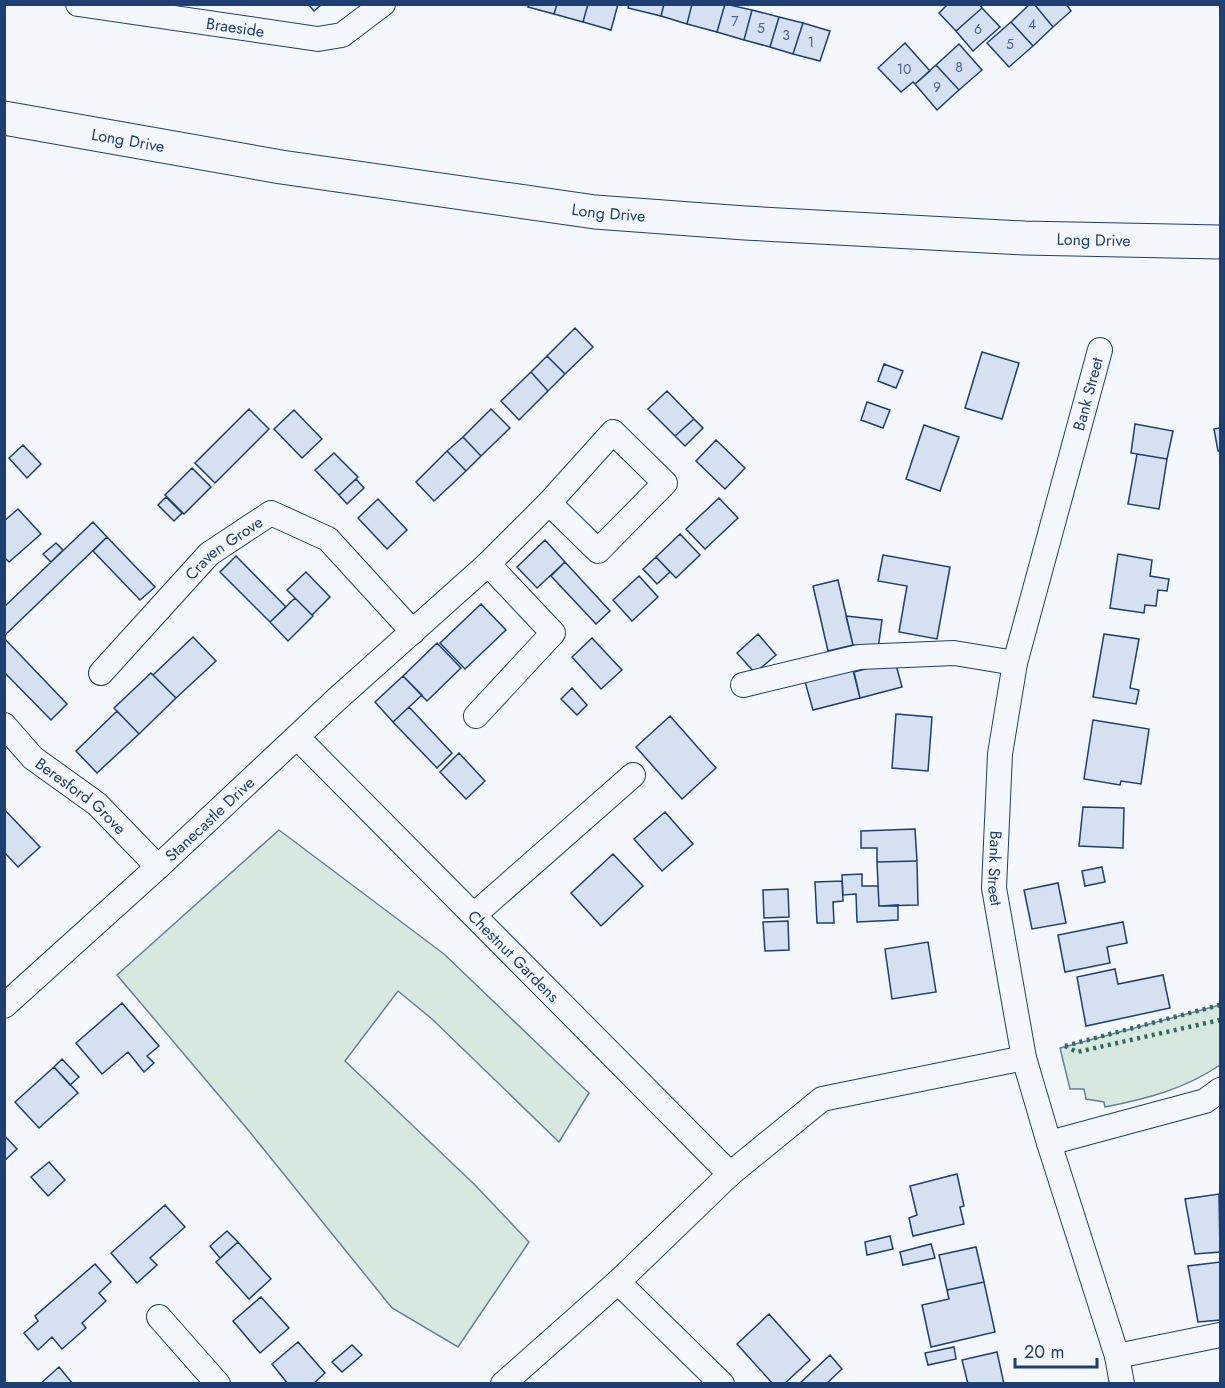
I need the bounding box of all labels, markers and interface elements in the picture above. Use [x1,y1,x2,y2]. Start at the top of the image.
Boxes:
street label: Braeside [205,11,266,43]
house number: 7 [731,11,739,31]
house number: 4 [1028,14,1036,34]
house number: 5 [757,18,765,38]
house number: 6 [974,19,982,39]
house number: 3 [782,25,790,45]
house number: 1 [808,32,814,52]
house number: 5 [1006,34,1014,54]
house number: 8 [955,57,963,77]
house number: 10 [897,59,911,79]
house number: 9 [933,77,941,97]
street label: Long Drive [90,122,166,158]
street label: Long Drive [570,197,646,227]
street label: Long Drive [1056,227,1131,252]
street label: Bank Street [1067,355,1109,433]
street label: Craven Grove [179,510,267,585]
street label: Beresford Grove [31,752,132,839]
street label: Stanecastle Drive [160,771,259,866]
street label: Bank Street [982,830,1008,908]
street label: Chestnut Gardens [463,905,565,1007]
scale bar [1015,1331,1098,1369]
text: 20 m [1024,1339,1064,1365]

